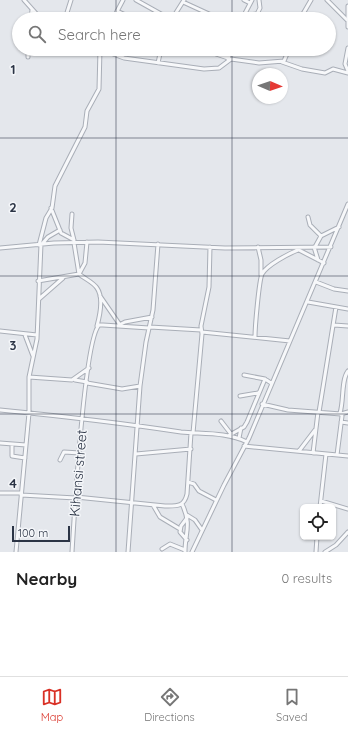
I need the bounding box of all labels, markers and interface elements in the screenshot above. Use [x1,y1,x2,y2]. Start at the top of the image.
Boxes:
search box [12,12,336,56]
icon: search [26,23,48,45]
text: Search here [58,25,141,44]
text: 1 [10,61,16,77]
north arrow [252,68,288,104]
text: 2 [9,199,17,215]
text: 3 [10,337,17,353]
street label: Kihansi street [65,428,91,517]
text: 4 [9,475,17,491]
map controls [300,504,336,540]
button: locate [300,504,336,540]
scale bar [12,524,70,543]
text: 100 m [18,526,48,540]
text: Nearby [16,568,77,589]
text: 0 results [281,570,332,586]
tab: Map [41,686,63,724]
tab: Directions [144,686,195,724]
tab: Saved [276,686,307,724]

